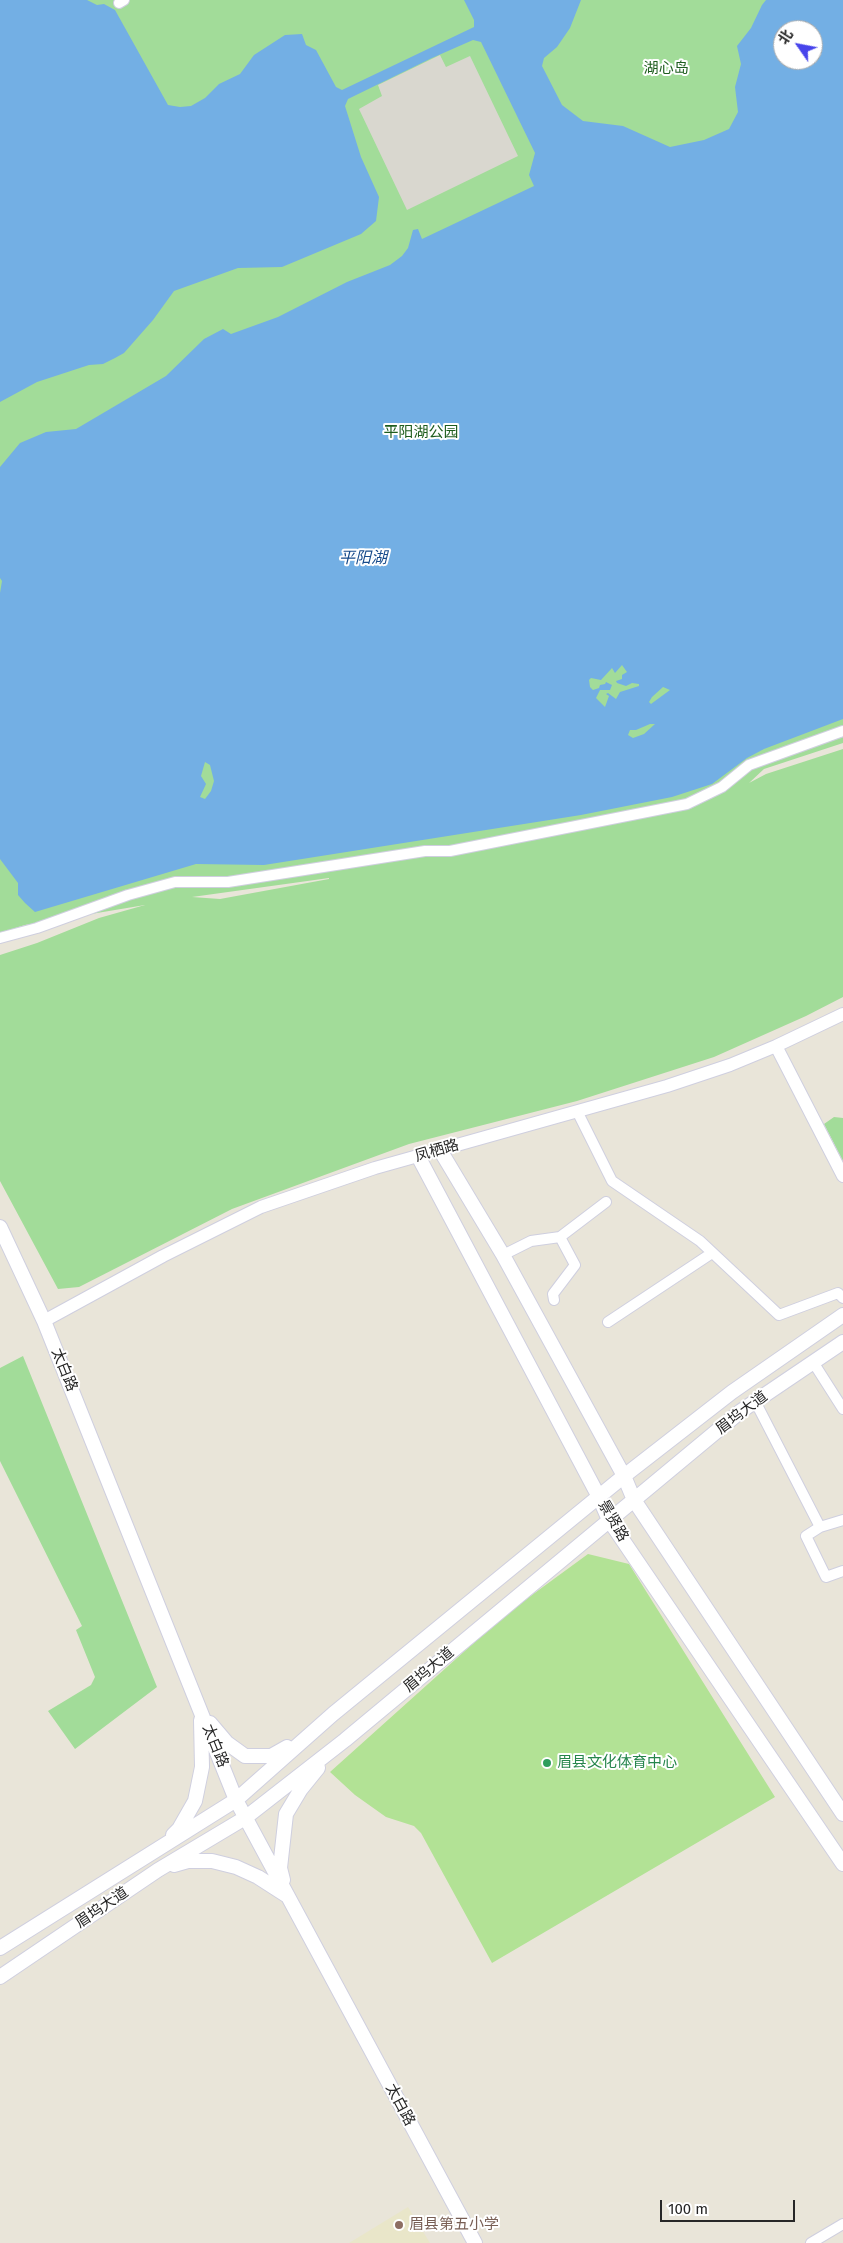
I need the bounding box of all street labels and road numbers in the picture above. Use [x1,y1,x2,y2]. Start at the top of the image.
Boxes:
street label: 凤栖路 [413,1136,461,1166]
street label: 太白路 [47,1346,81,1394]
street label: 眉坞大道 [713,1388,771,1438]
street label: 景贤路 [594,1497,632,1545]
street label: 眉坞大道 [400,1644,458,1696]
street label: 太白路 [198,1722,232,1770]
street label: 眉坞大道 [72,1884,132,1932]
street label: 太白路 [381,2081,419,2129]

